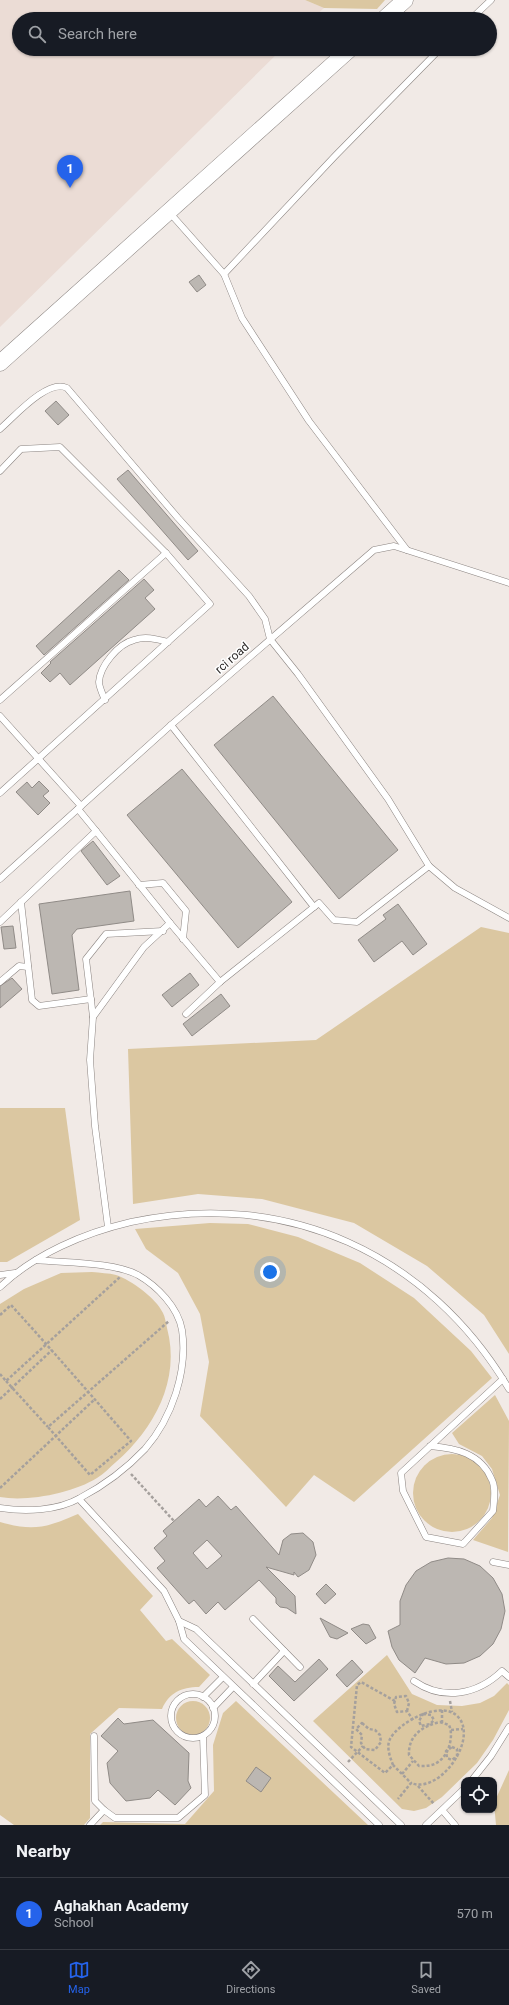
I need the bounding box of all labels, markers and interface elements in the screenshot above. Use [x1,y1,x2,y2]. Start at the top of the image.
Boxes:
search box [12,12,497,56]
icon: search [26,23,48,45]
text: Search here [58,25,137,43]
pin: 1 [57,155,83,188]
street label: rci road [212,640,252,676]
your location [260,1262,280,1282]
map controls [461,1777,497,1813]
button: locate [461,1777,497,1813]
text: Nearby [16,1841,71,1861]
text: Aghakhan Academy [54,1897,189,1915]
text: 1 [25,1906,33,1921]
text: 570 m [456,1906,493,1921]
text: School [54,1915,94,1930]
tab: Map [68,1959,90,1996]
tab: Directions [226,1959,275,1996]
tab: Saved [411,1959,441,1996]

